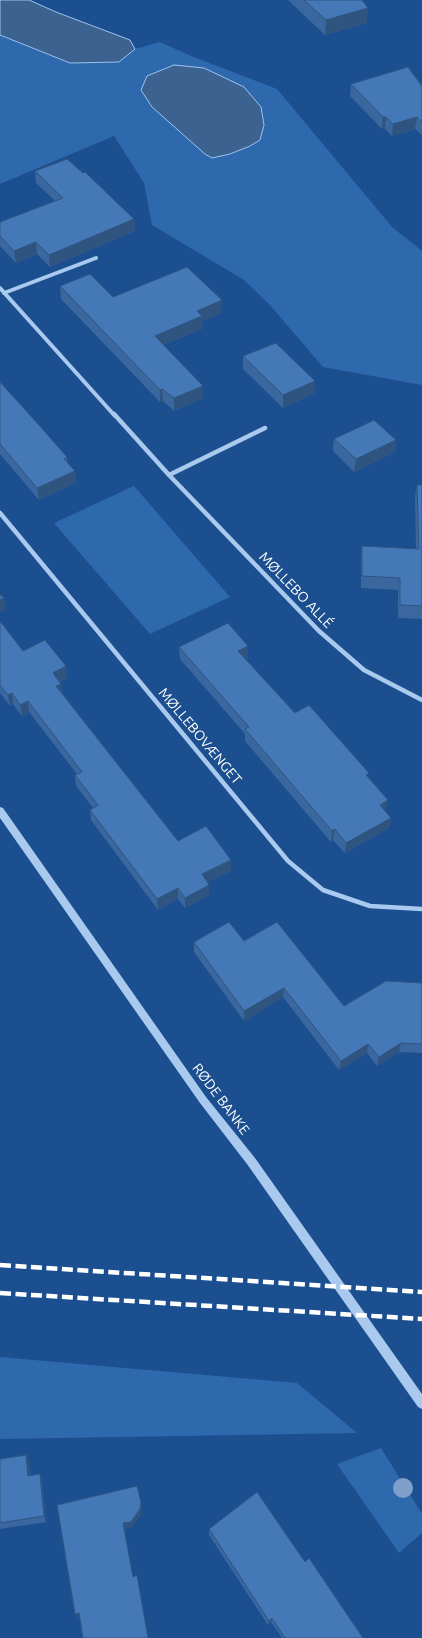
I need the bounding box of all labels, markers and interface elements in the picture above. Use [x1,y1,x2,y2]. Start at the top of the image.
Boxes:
street label: MØLLEBO ALLÉ [255,548,337,632]
street label: MØLLEBOVÆNGET [155,684,245,788]
street label: RØDE BANKE [189,1060,253,1138]

